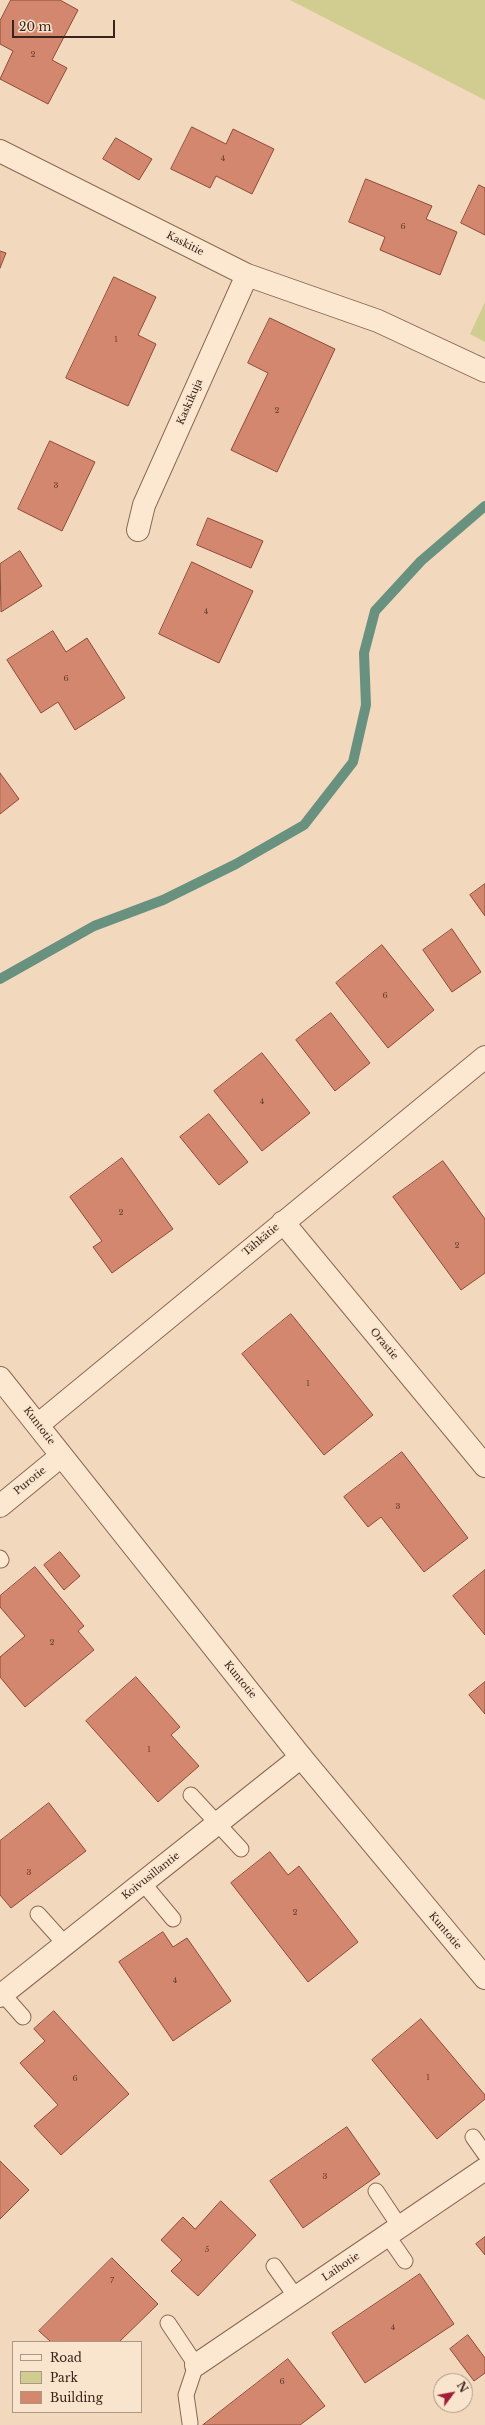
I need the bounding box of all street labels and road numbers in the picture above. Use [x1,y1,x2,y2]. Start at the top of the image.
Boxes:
street label: Kaskitie [164,229,206,259]
street label: Kaskikuja [175,377,205,427]
street label: Tähkätie [240,1221,282,1259]
street label: Orastie [367,1326,401,1362]
street label: Kuntotie [21,1405,57,1447]
street label: Purotie [12,1464,48,1498]
street label: Kuntotie [221,1659,259,1701]
street label: Koivusillantie [120,1850,182,1902]
street label: Kuntotie [426,1910,464,1952]
street label: Laihotie [320,2250,362,2284]

